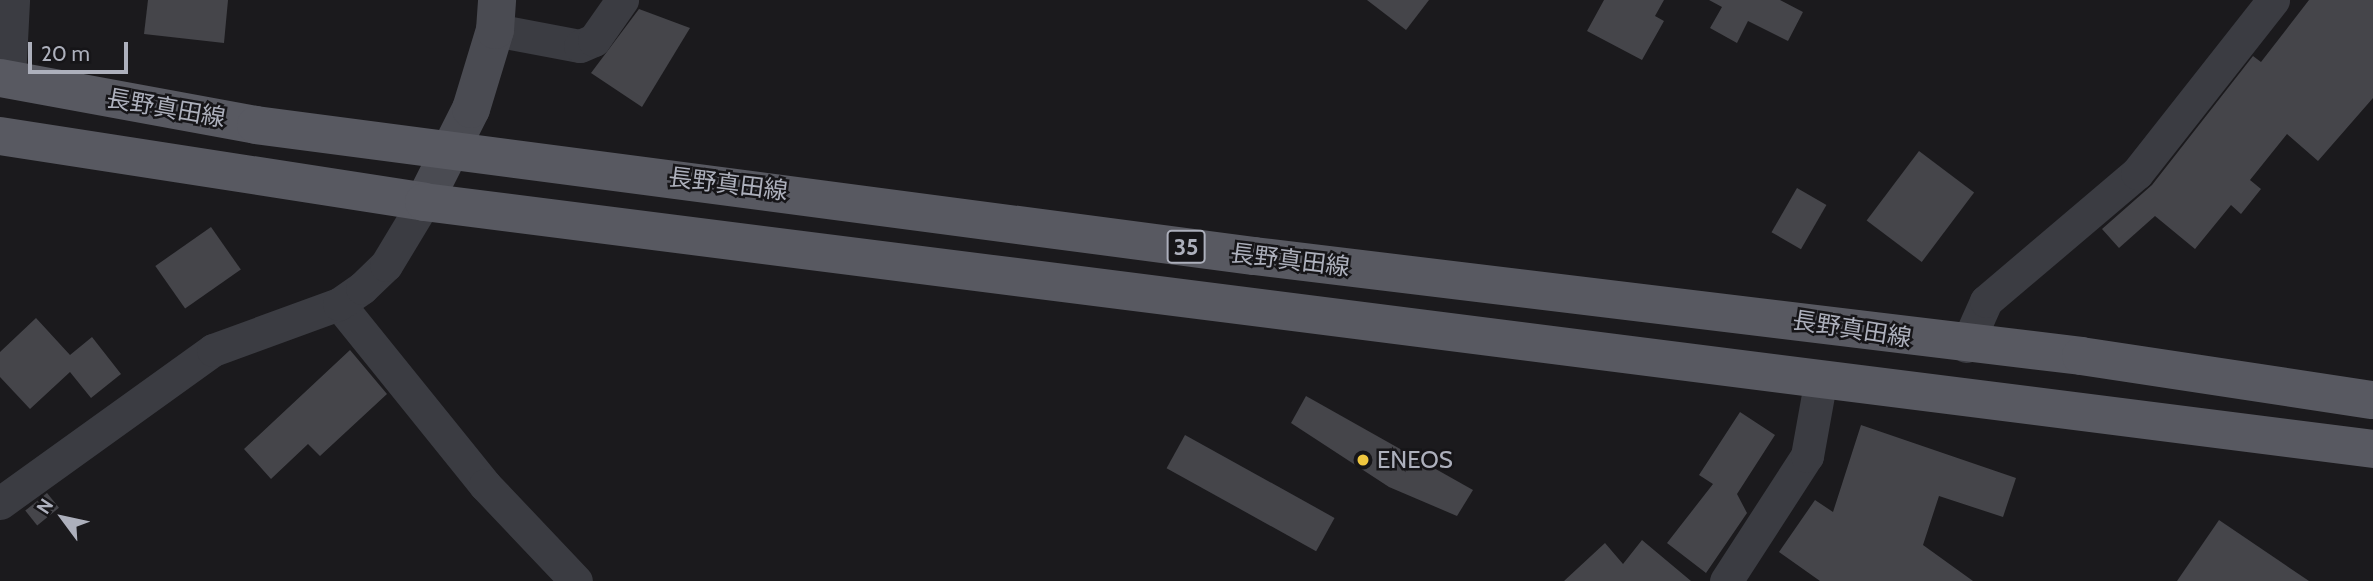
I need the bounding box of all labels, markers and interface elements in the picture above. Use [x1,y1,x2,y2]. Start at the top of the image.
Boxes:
scale bar [32,28,131,72]
text: 20 m [41,41,90,66]
street label: 長野真田線 [104,83,228,133]
street label: 長野真田線 [667,162,789,206]
road number: 35 [1165,228,1207,266]
street label: 長野真田線 [1229,238,1351,282]
street label: 長野真田線 [1790,305,1914,353]
place label: ENEOS [1377,446,1453,474]
marker: ENEOS [1355,452,1371,468]
north arrow [28,483,98,553]
text: N [32,494,58,518]

